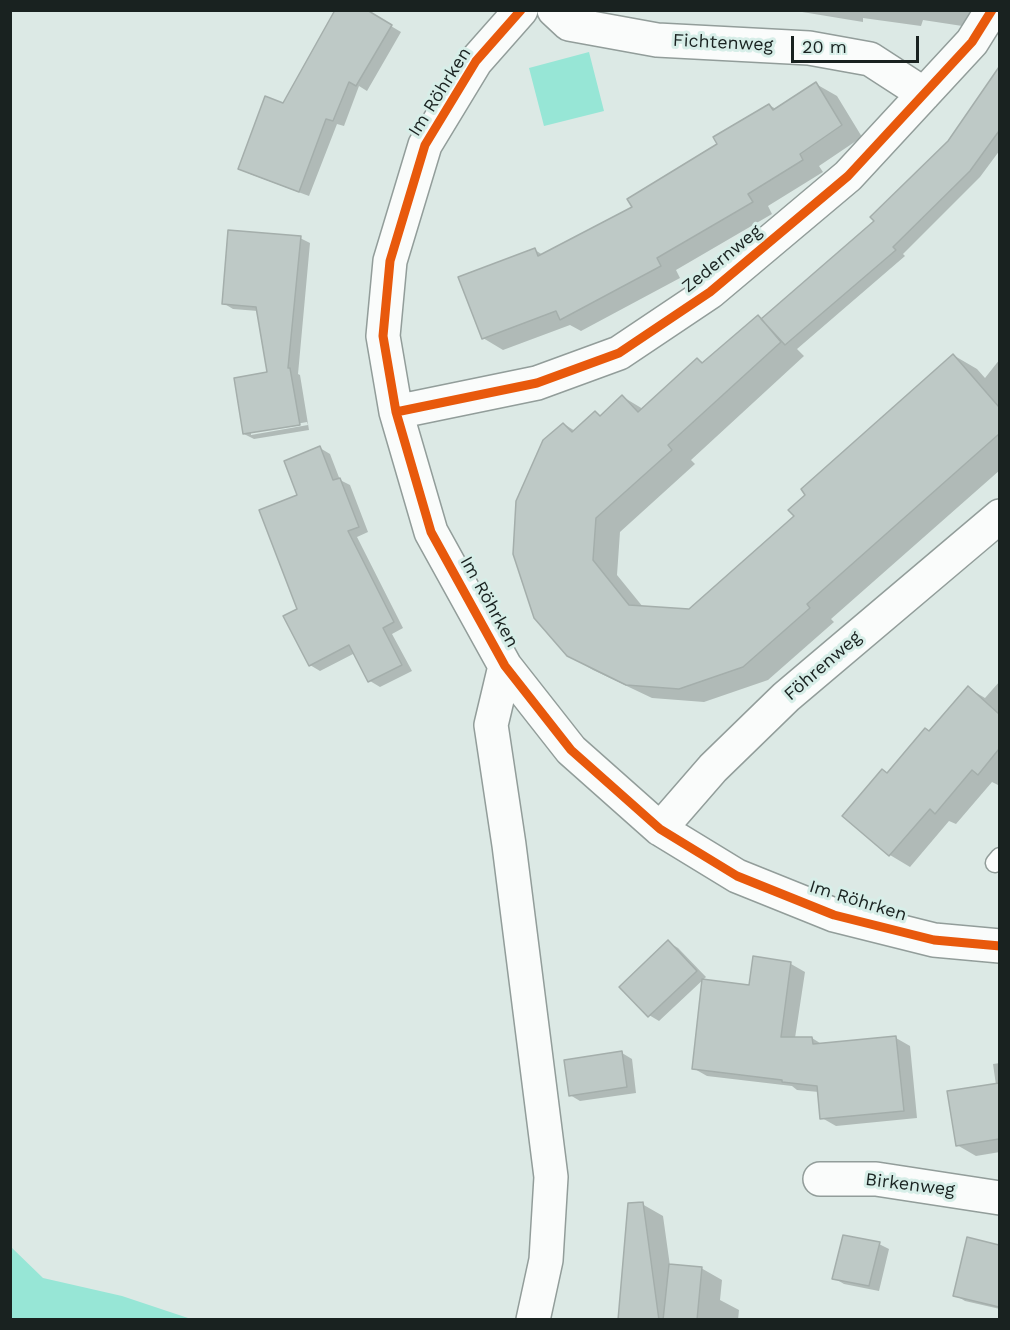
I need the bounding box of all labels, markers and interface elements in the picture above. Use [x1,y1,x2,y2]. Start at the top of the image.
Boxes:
scale bar [794,24,922,62]
street label: Fichtenweg [672,30,774,56]
text: 20 m [802,36,847,57]
street label: Im Röhrken [404,43,476,141]
street label: Zedernweg [678,220,766,298]
street label: Im Röhrken [455,553,523,651]
street label: Föhrenweg [780,627,866,705]
street label: Im Röhrken [807,876,909,926]
street label: Birkenweg [864,1169,956,1201]

